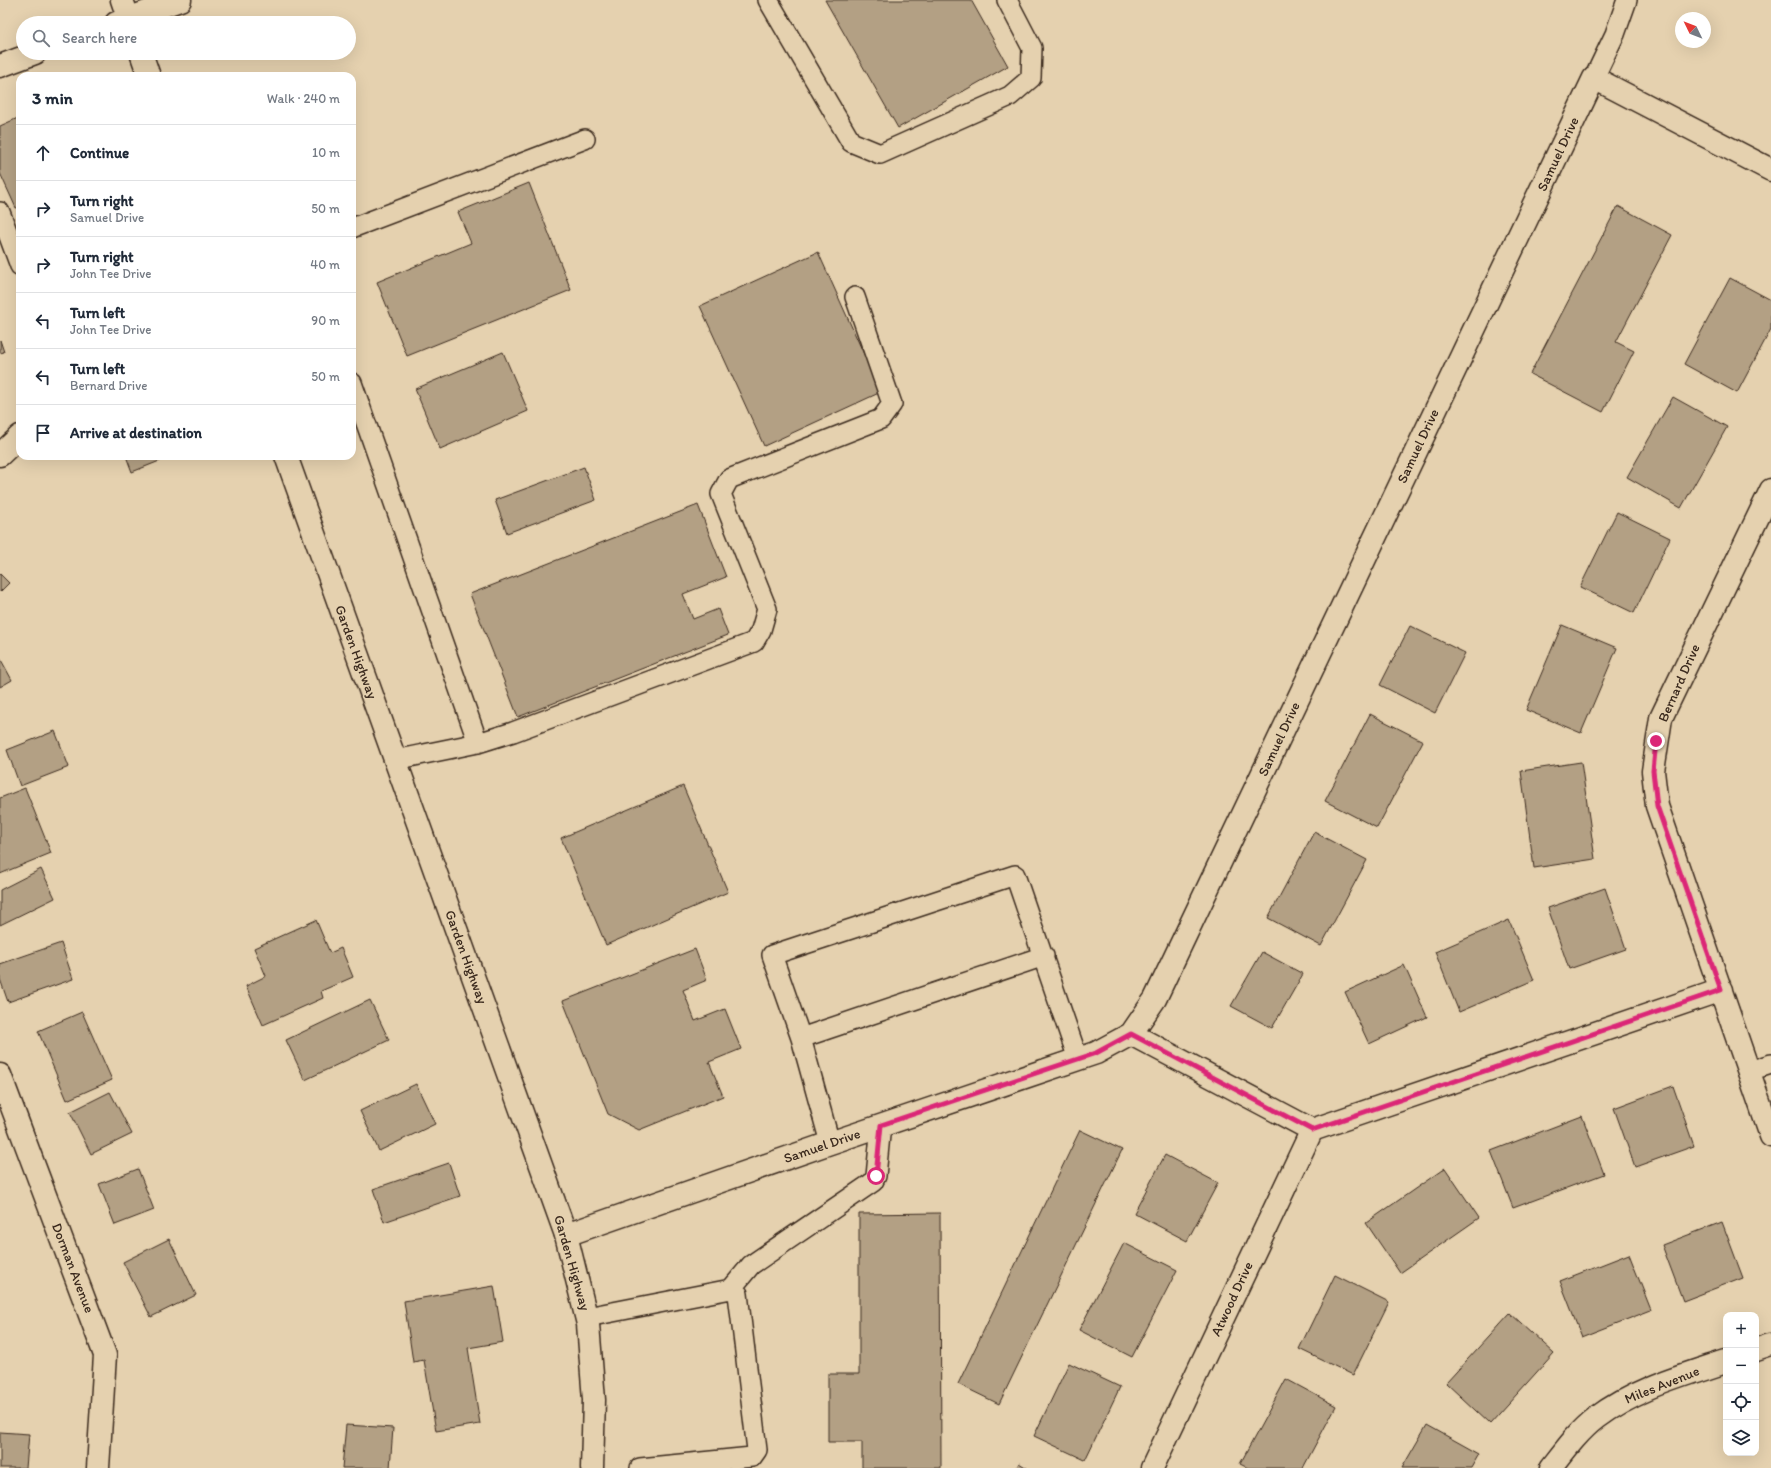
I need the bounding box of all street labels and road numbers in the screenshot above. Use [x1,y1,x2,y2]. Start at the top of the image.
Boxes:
street label: Samuel Drive [1533,114,1583,194]
street label: Samuel Drive [1393,406,1443,486]
street label: Garden Highway [331,603,381,702]
street label: Bernard Drive [1654,641,1704,725]
street label: Samuel Drive [1254,699,1304,779]
street label: Garden Highway [441,908,491,1007]
street label: Samuel Drive [781,1125,863,1167]
street label: Garden Highway [550,1213,594,1313]
street label: Dorman Avenue [48,1221,98,1316]
street label: Atwood Drive [1207,1259,1257,1339]
street label: Miles Avenue [1622,1362,1702,1408]

